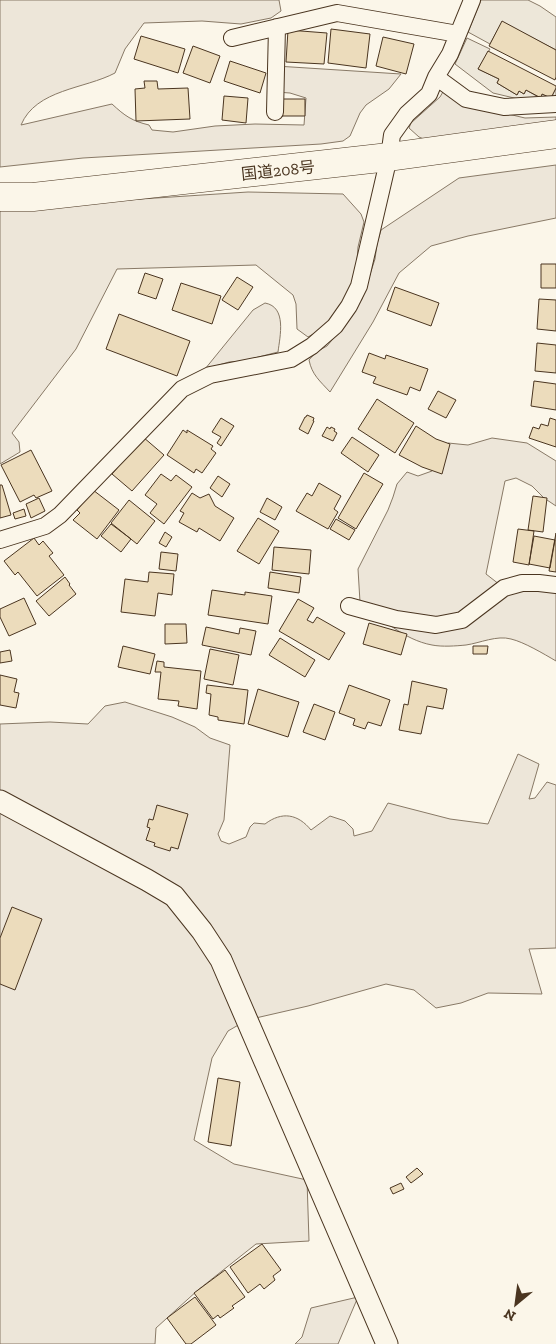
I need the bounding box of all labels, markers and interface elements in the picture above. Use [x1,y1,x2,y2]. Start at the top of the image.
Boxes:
street label: 国道208号 [240,157,316,184]
north arrow [491,1279,541,1329]
text: N [501,1305,519,1325]

